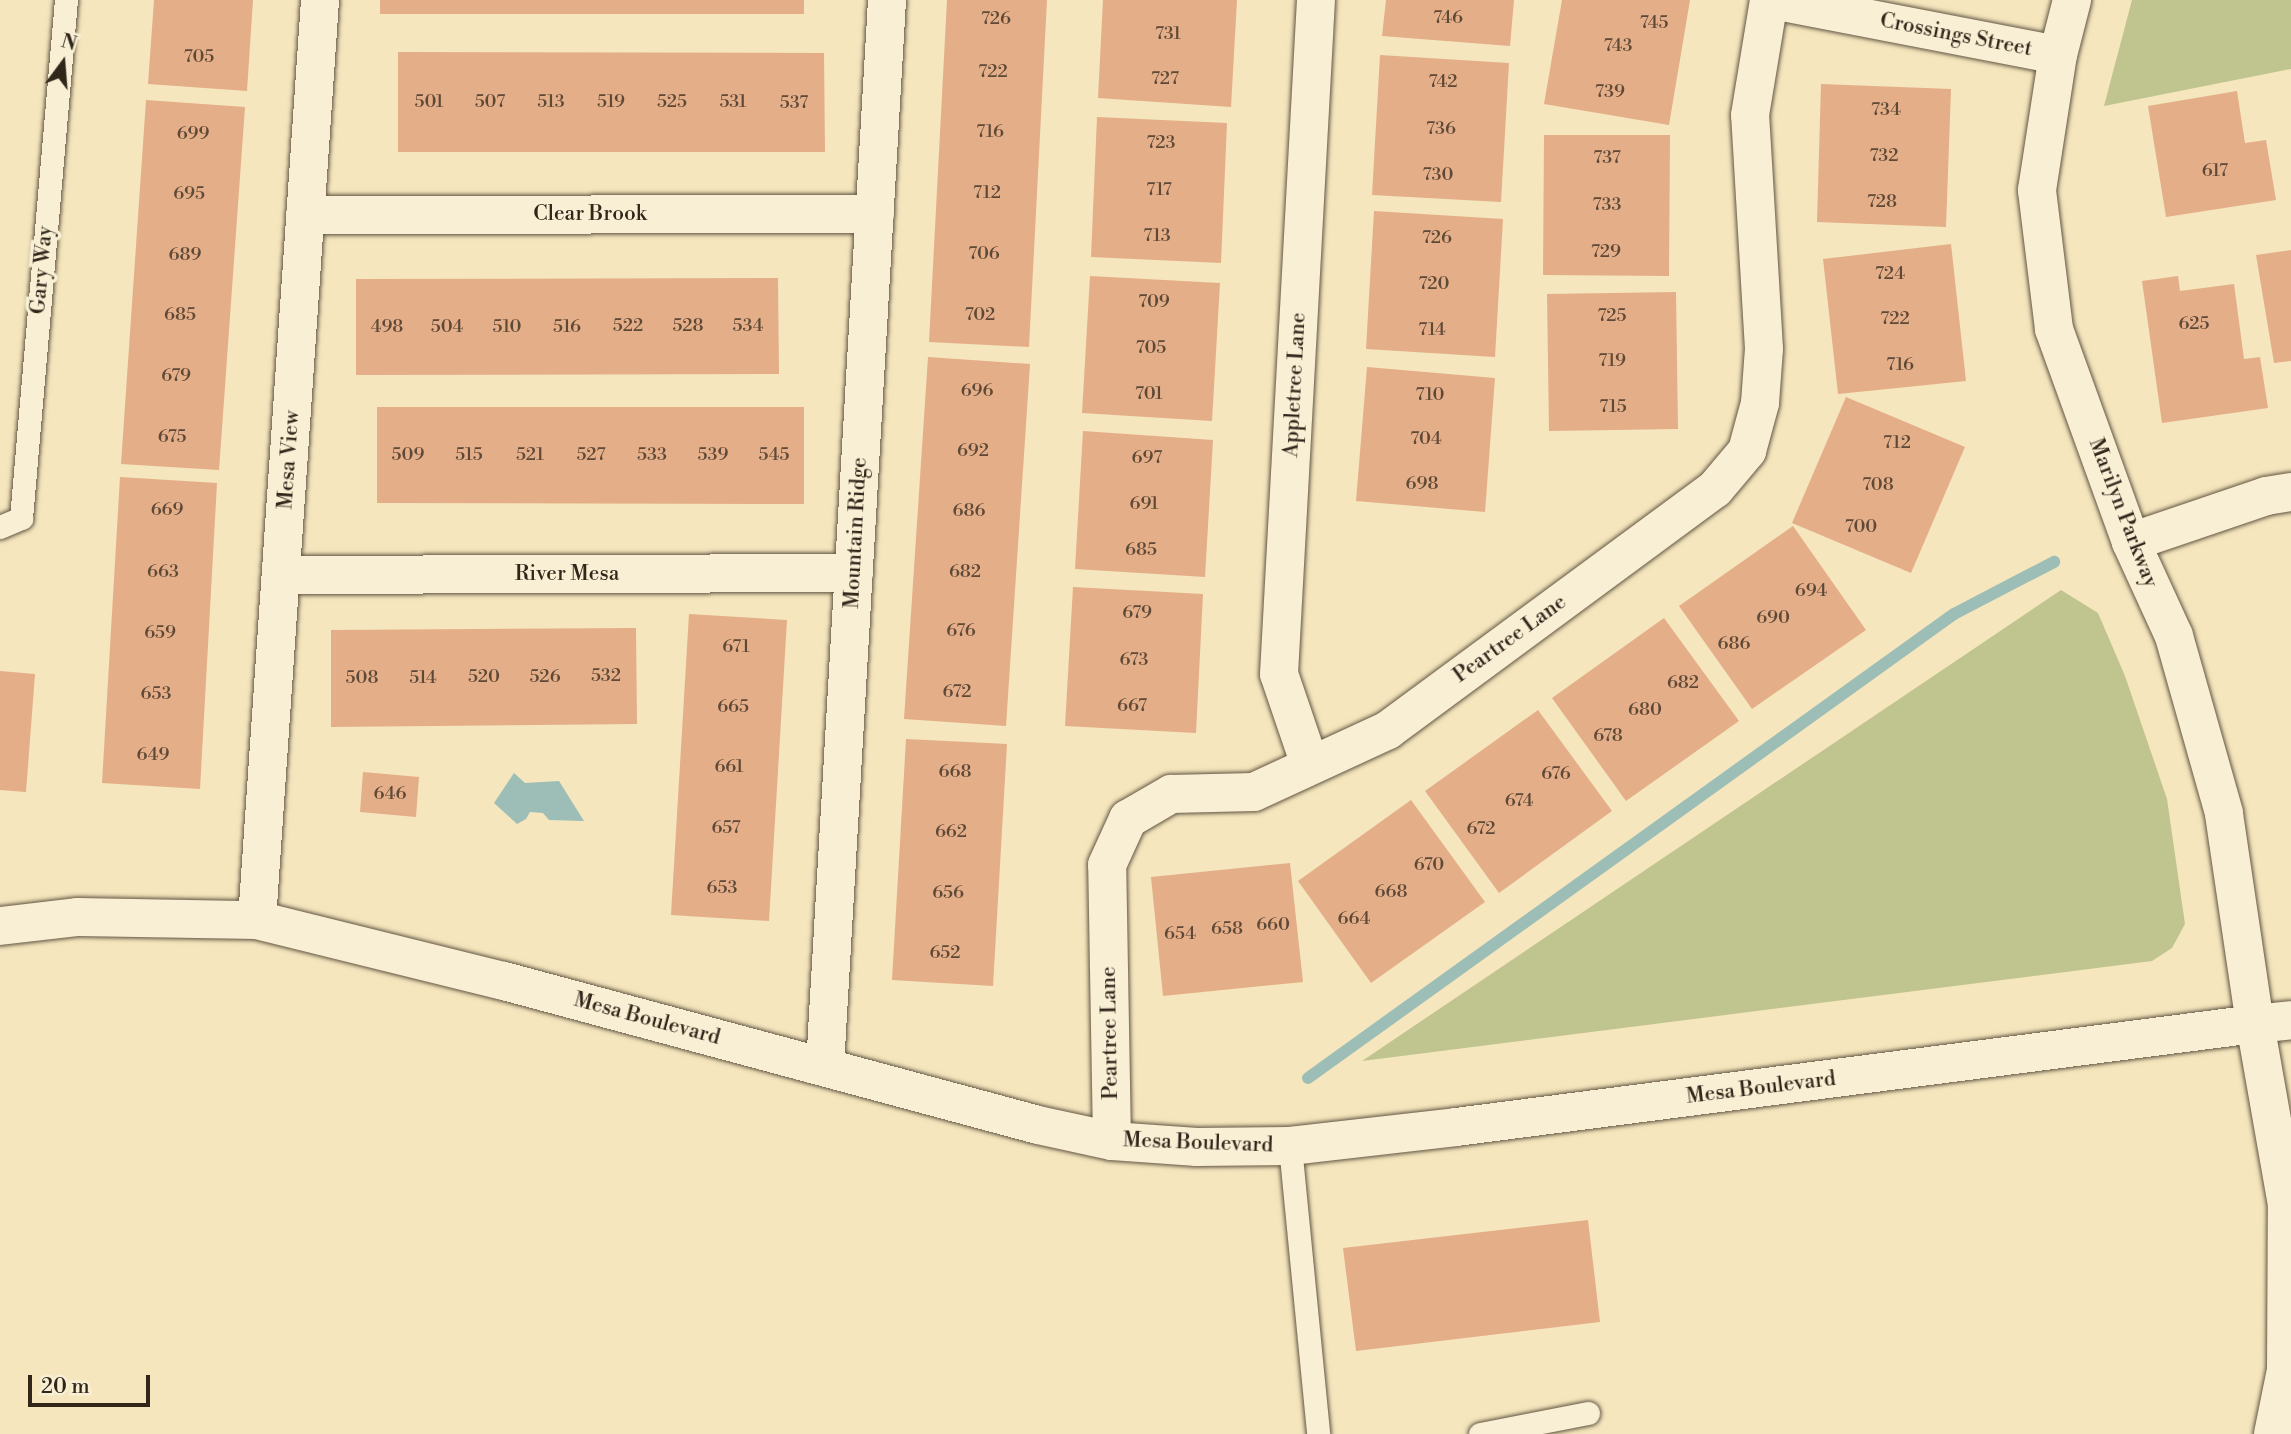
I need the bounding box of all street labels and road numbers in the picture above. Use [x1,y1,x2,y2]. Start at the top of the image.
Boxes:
street label: Crossings Street [1878,8,2034,62]
street label: Clear Brook [533,201,647,227]
street label: Gary Way [26,225,58,315]
street label: Appletree Lane [1279,312,1311,458]
street label: Mesa View [273,410,305,510]
street label: Marilyn Parkway [2083,435,2163,591]
street label: Mountain Ridge [839,457,873,609]
street label: River Mesa [515,561,619,587]
street label: Peartree Lane [1449,590,1571,688]
street label: Peartree Lane [1096,966,1124,1100]
street label: Mesa Boulevard [571,987,723,1051]
street label: Mesa Boulevard [1685,1066,1837,1110]
street label: Mesa Boulevard [1122,1128,1274,1158]

